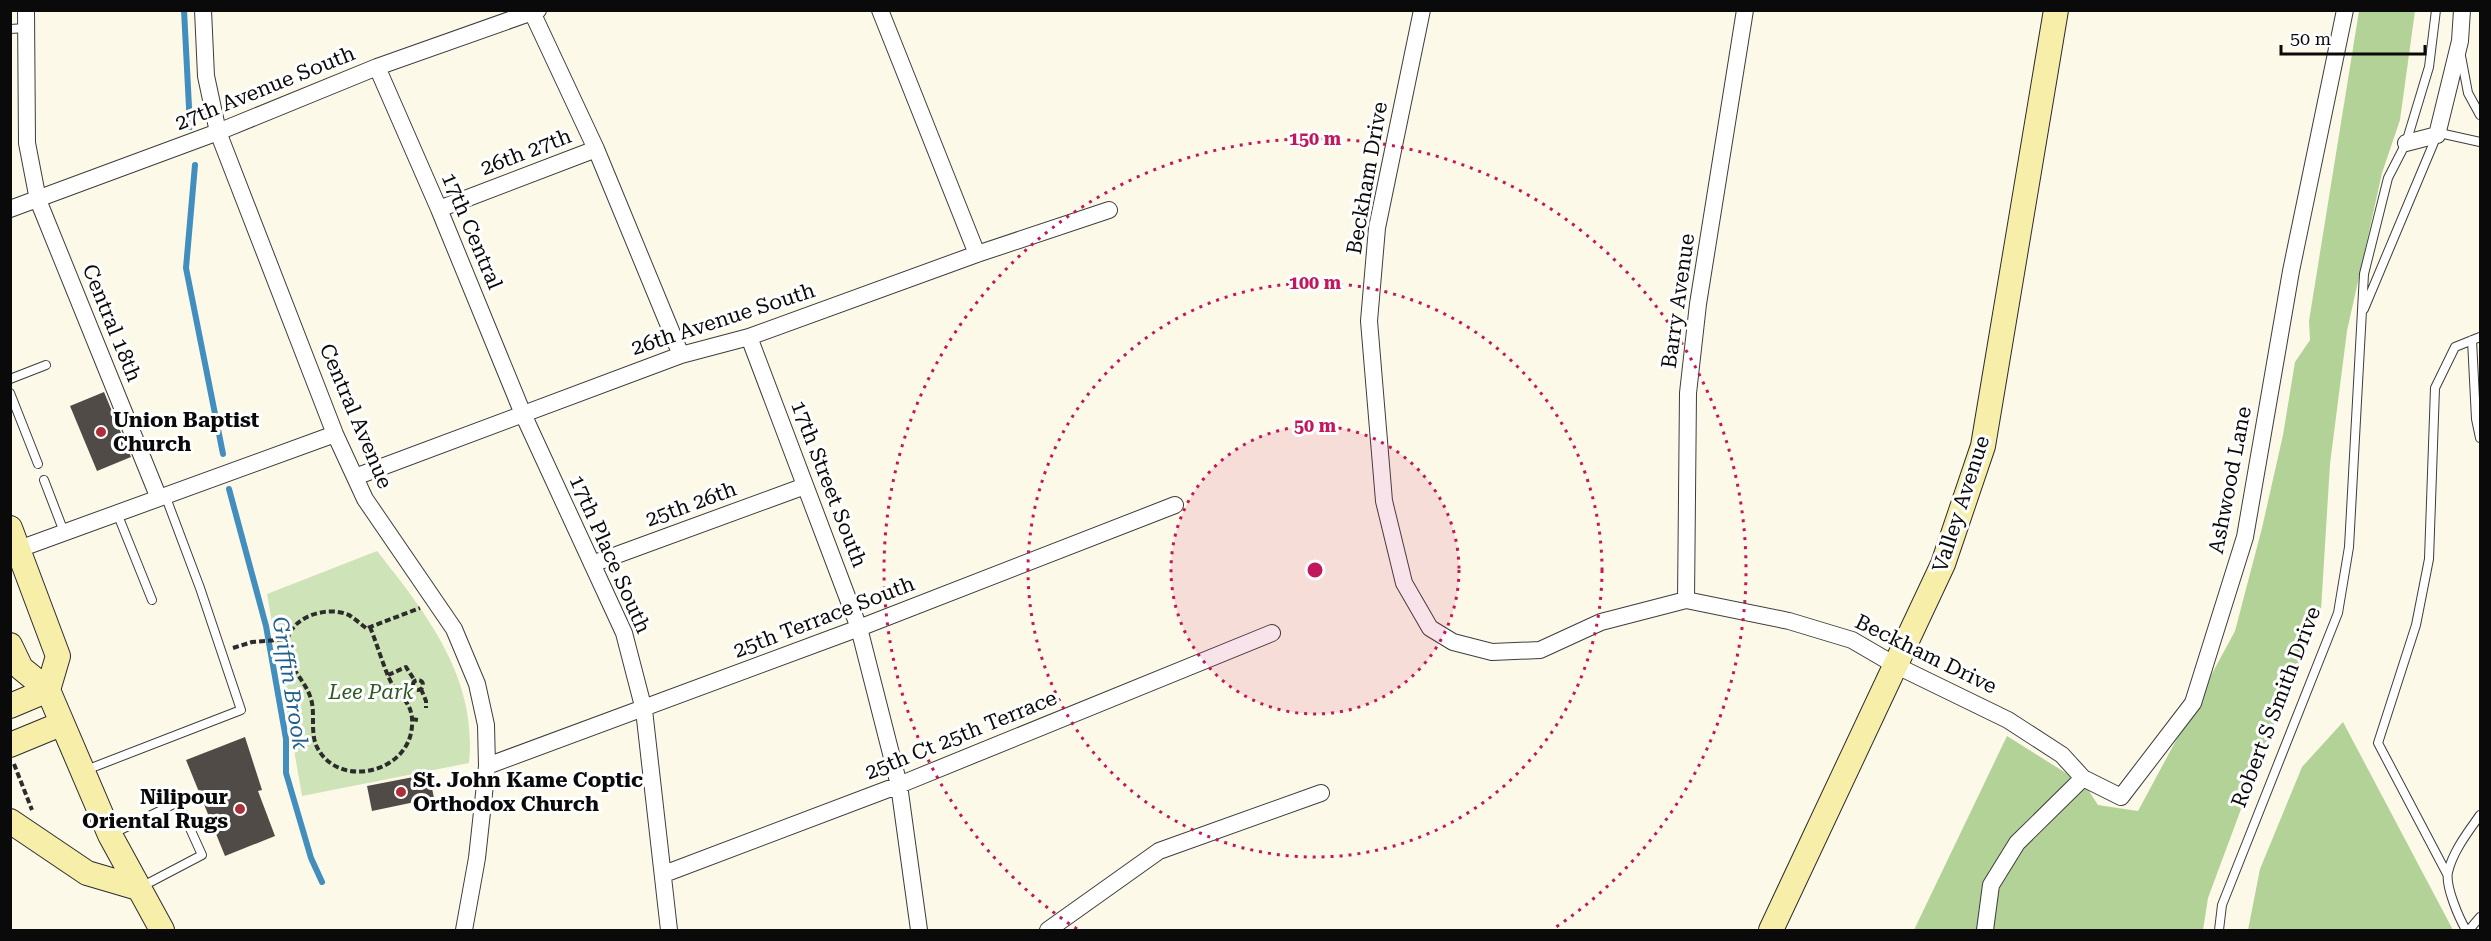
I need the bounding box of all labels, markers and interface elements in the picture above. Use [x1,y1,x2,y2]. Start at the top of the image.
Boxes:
scale bar [2281,18,2425,56]
text: 50 m [2290,28,2331,49]
street label: 27th Avenue South [172,41,359,135]
street label: Beckham Drive [1342,100,1392,256]
street label: 26th 27th [477,124,575,180]
text: 150 m [1289,128,1342,149]
street label: 17th Central [437,169,508,294]
street label: Barry Avenue [1657,232,1699,370]
street label: Central 18th [78,261,147,386]
text: 100 m [1289,272,1342,293]
street label: 26th Avenue South [628,278,818,360]
street label: Central Avenue [315,340,397,492]
street label: 17th Street South [786,397,872,571]
street label: Ashwood Lane [2204,404,2256,556]
place label: Union Baptist Church [113,408,260,456]
text: 50 m [1294,415,1337,436]
marker: Union Baptist Church [94,425,108,439]
street label: Valley Avenue [1928,433,1994,575]
street label: 17th Place South [564,471,656,637]
street label: 25th 26th [642,476,740,532]
centre of rings [1305,560,1325,580]
street label: 25th Terrace South [730,571,918,663]
street label: Robert S Smith Drive [2227,603,2325,811]
street label: Beckham Drive [1851,609,2001,699]
water label: Griffin Brook [268,615,313,751]
park label: Lee Park [327,680,414,704]
street label: 25th Ct 25th Terrace [862,686,1060,784]
place label: St. John Kame Coptic Orthodox Church [413,768,643,816]
place label: Nilipour Oriental Rugs [82,785,228,833]
marker: St. John Kame Coptic Orthodox Church [394,785,408,799]
marker: Nilipour Oriental Rugs [233,802,247,816]

